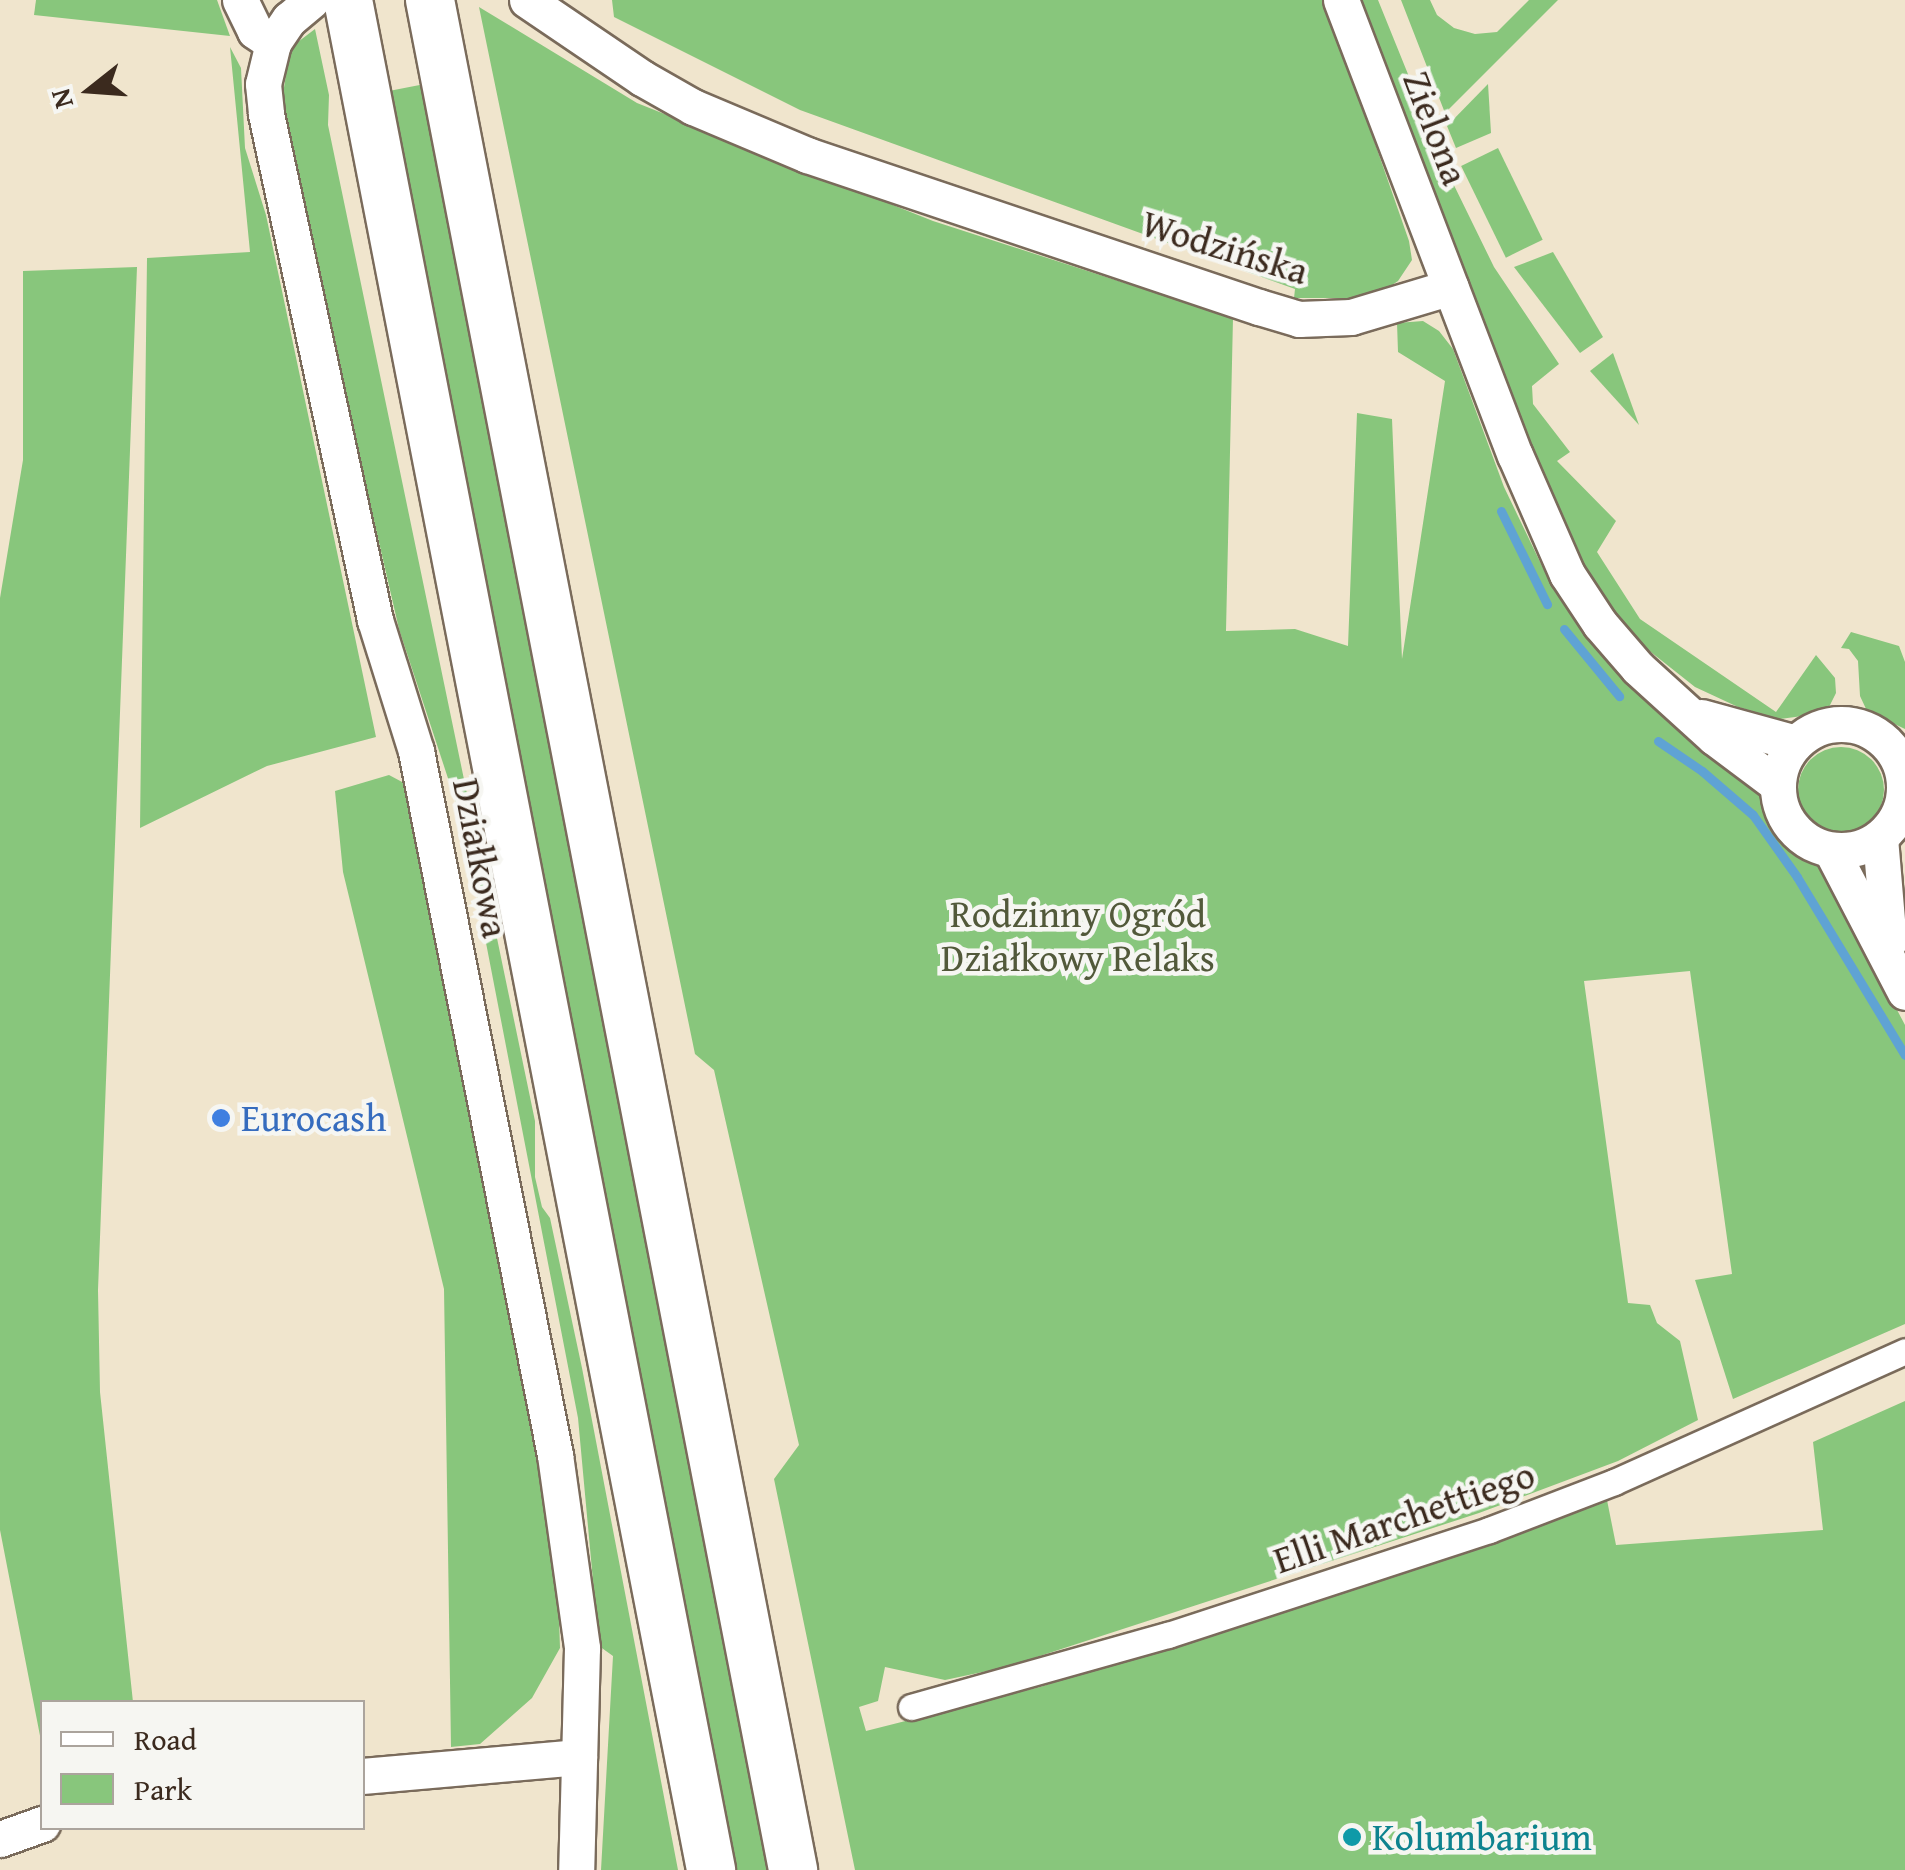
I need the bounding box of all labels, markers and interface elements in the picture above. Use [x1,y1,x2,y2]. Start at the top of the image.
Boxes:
north arrow [40,40,140,140]
street label: Zielona [1394,65,1478,191]
text: N [38,84,83,114]
street label: Wodzińska [1136,200,1314,294]
street label: Działkowa [443,775,519,941]
park label: Rodzinny Ogród Działkowy Relaks [941,891,1215,981]
place label: Eurocash [241,1095,386,1141]
marker: Eurocash [210,1107,232,1129]
street label: Elli Marchettiego [1268,1451,1540,1583]
legend [40,1700,365,1830]
text: Road [134,1717,197,1761]
text: Park [134,1767,192,1811]
place label: Kolumbarium [1372,1814,1592,1860]
marker: Kolumbarium [1341,1826,1363,1848]

